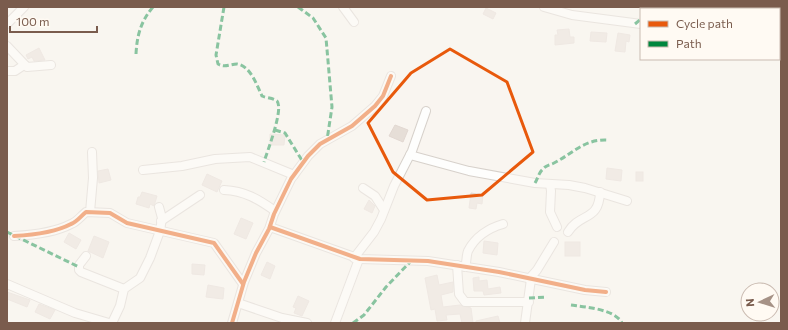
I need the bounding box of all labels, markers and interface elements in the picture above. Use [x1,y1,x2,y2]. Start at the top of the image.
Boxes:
scale bar [10,8,97,34]
legend [640,8,780,60]
text: 100 m [16,14,50,28]
text: Cycle path [676,16,733,30]
text: Path [676,36,702,50]
north arrow [740,282,780,322]
text: N [743,298,756,307]

